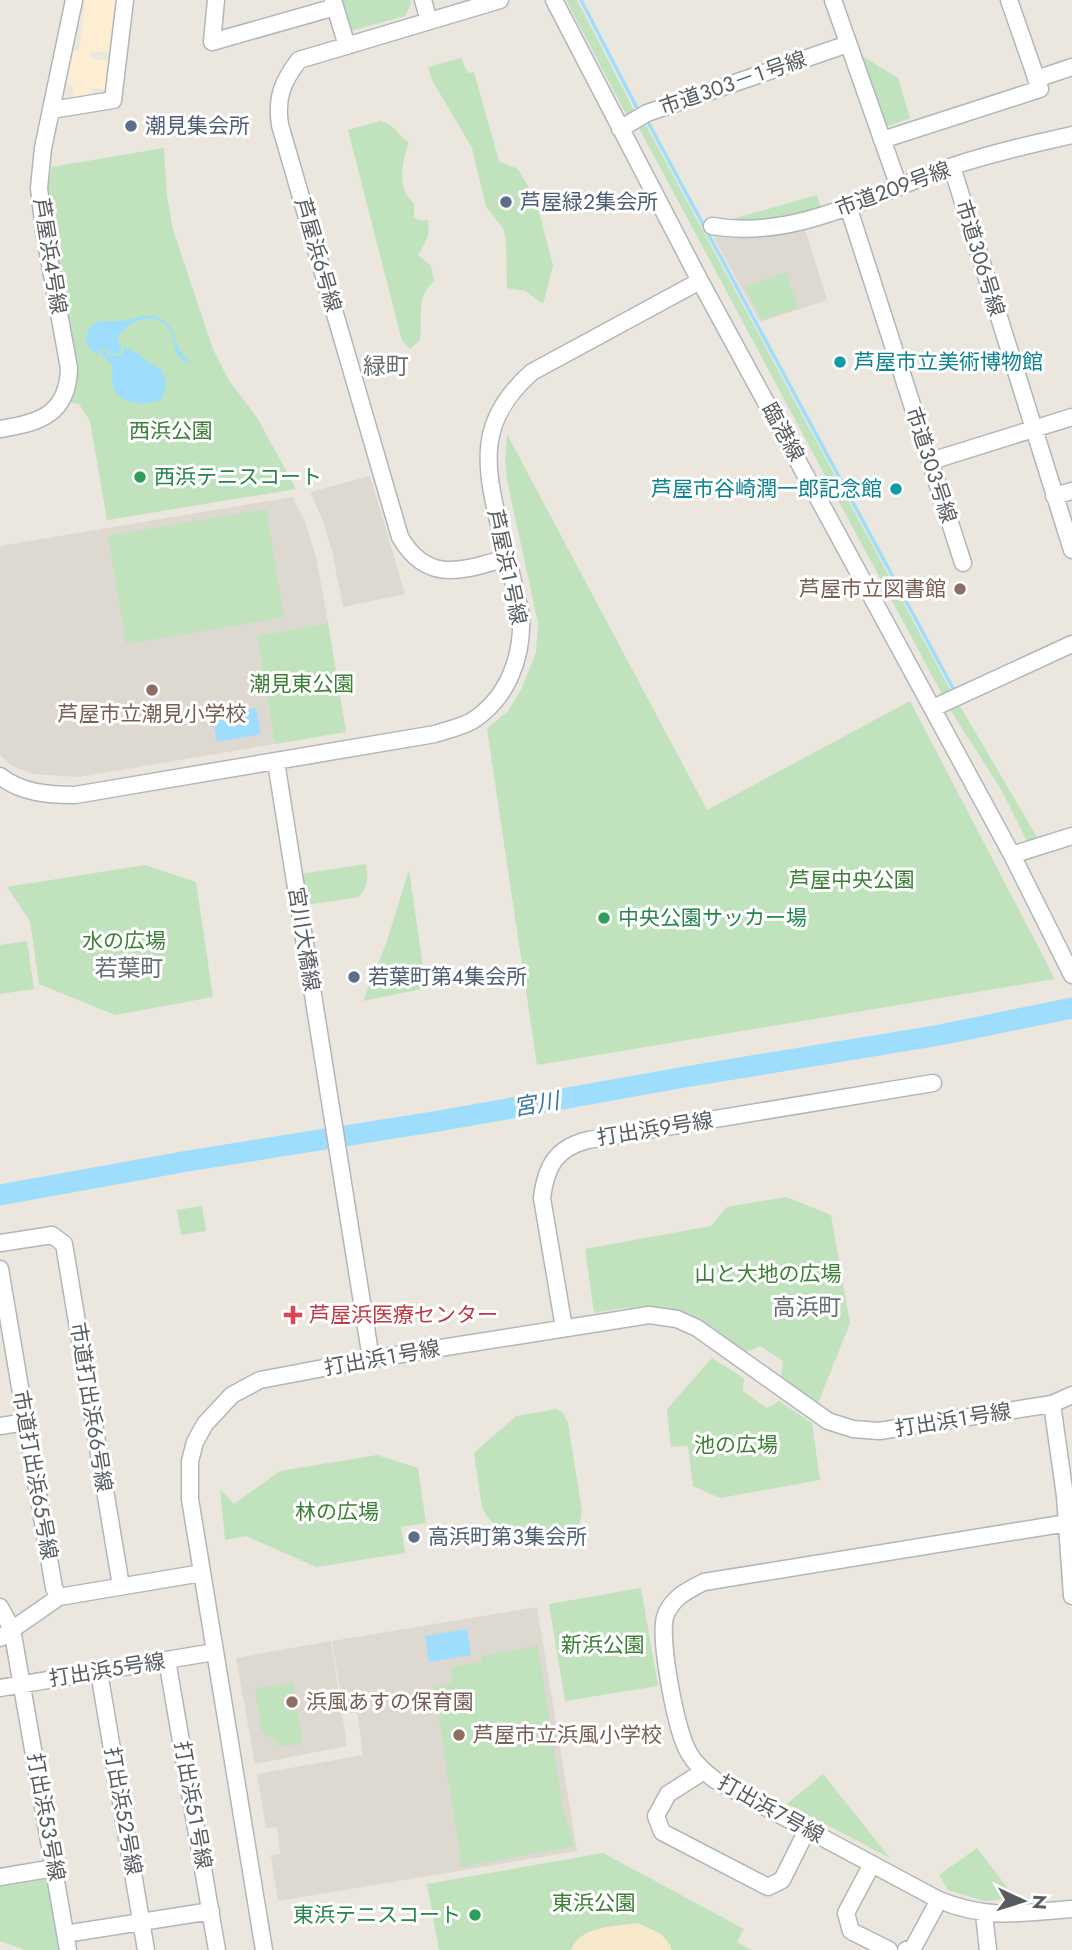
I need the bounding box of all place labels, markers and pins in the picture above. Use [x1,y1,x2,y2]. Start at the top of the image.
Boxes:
place label: 潮見集会所 [145,111,250,141]
marker: 潮見集会所 [123,118,139,134]
place label: 芦屋緑２集会所 [520,187,658,217]
marker: 芦屋緑２集会所 [498,194,514,210]
place label: 芦屋市立美術博物館 [854,347,1043,377]
marker: 芦屋市立美術博物館 [832,354,848,370]
place label: 西浜テニスコート [154,462,322,492]
marker: 西浜テニスコート [132,469,148,485]
place label: 芦屋市谷崎潤一郎記念館 [651,474,882,504]
marker: 芦屋市谷崎潤一郎記念館 [888,481,904,497]
place label: 芦屋市立図書館 [799,574,946,604]
marker: 芦屋市立図書館 [952,581,968,597]
marker: 芦屋市立潮見小学校 [144,682,160,698]
place label: 芦屋市立潮見小学校 [58,699,247,729]
place label: 中央公園サッカー場 [618,903,807,933]
marker: 中央公園サッカー場 [596,910,612,926]
place label: 若葉町第４集会所 [368,962,527,992]
marker: 若葉町第４集会所 [346,969,362,985]
place label: 芦屋浜医療センター [309,1300,498,1330]
marker: 芦屋浜医療センター [283,1305,303,1325]
place label: 高浜町第３集会所 [428,1522,587,1552]
marker: 高浜町第３集会所 [406,1529,422,1545]
place label: 浜風あすの保育園 [306,1687,474,1717]
marker: 浜風あすの保育園 [284,1694,300,1710]
place label: 芦屋市立浜風小学校 [473,1720,662,1750]
marker: 芦屋市立浜風小学校 [451,1727,467,1743]
place label: 東浜テニスコート [293,1900,461,1930]
marker: 東浜テニスコート [467,1907,483,1923]

